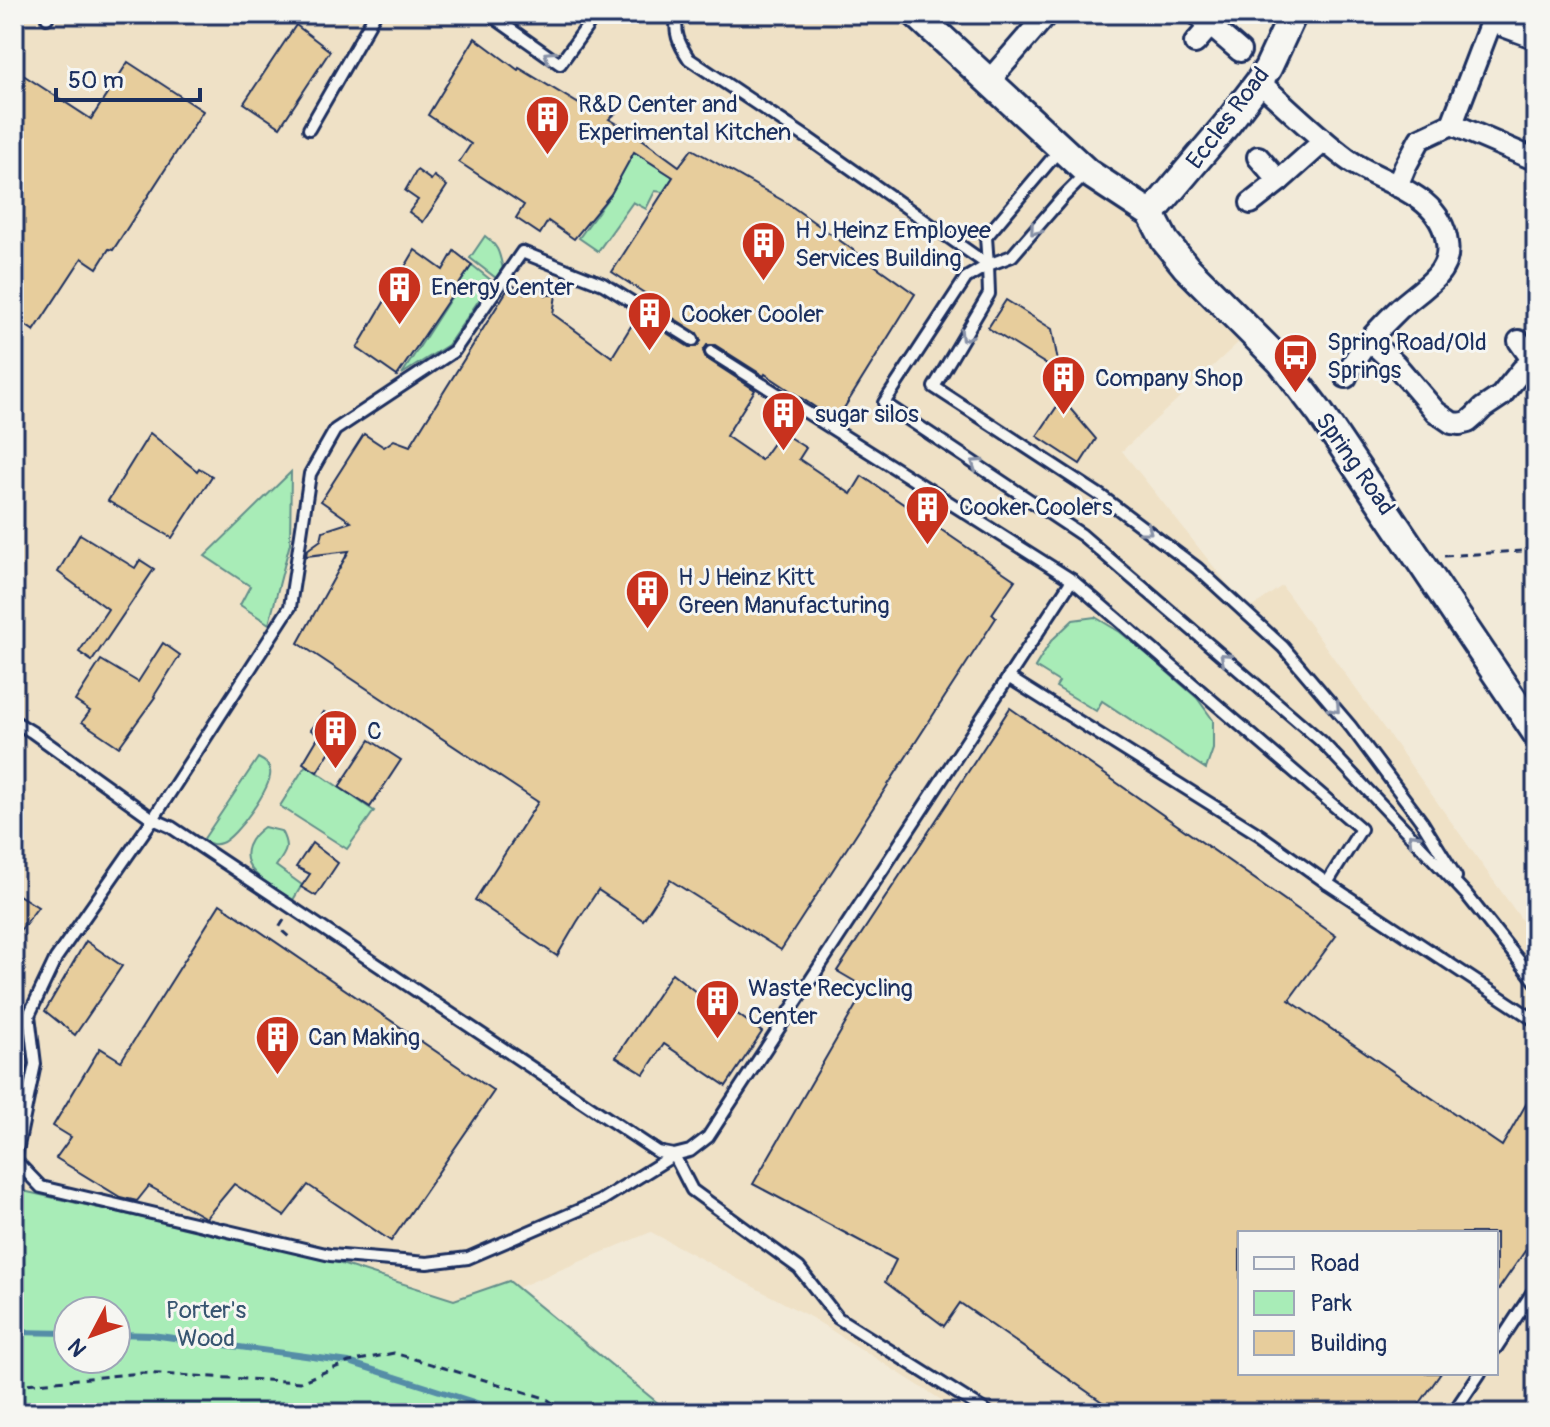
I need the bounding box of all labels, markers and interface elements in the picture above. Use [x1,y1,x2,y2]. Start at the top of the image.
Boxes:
one-way arrow [544,51,558,66]
scale bar [56,52,200,102]
street label: Eccles Road [1180,61,1276,175]
text: 50 m [68,66,124,95]
place label: R&D Center and Experimental Kitchen [578,90,791,147]
building icon: R&D Center and Experimental Kitchen [523,94,571,157]
place label: H J Heinz Employee Services Building [795,216,991,273]
building icon: H J Heinz Employee Services Building [740,220,788,283]
one-way arrow [1030,220,1045,235]
building icon: Energy Center [376,263,424,326]
place label: Energy Center [431,273,575,302]
building icon: Cooker Cooler [626,290,674,353]
place label: Cooker Cooler [681,300,824,329]
one-way arrow [959,327,974,342]
place label: Spring Road/Old Springs [1327,328,1487,385]
bus stop icon: Spring Road/Old Springs [1272,332,1320,395]
building icon: Company Shop [1040,354,1088,417]
place label: Company Shop [1095,364,1243,393]
building icon: sugar silos [760,390,808,453]
place label: sugar silos [815,400,919,429]
street label: Spring Road [1309,407,1401,521]
one-way arrow [970,459,985,474]
building icon: Cooker Coolers [904,483,952,546]
place label: Cooker Coolers [959,493,1113,522]
one-way arrow [1138,521,1153,535]
place label: H J Heinz Kitt Green Manufacturing [678,563,890,620]
building icon: H J Heinz Kitt Green Manufacturing [623,567,671,630]
one-way arrow [1219,653,1234,668]
one-way arrow [1326,699,1340,714]
building icon: C [312,707,360,770]
place label: C [367,717,382,746]
one-way arrow [1408,832,1422,847]
place label: Waste Recycling Center [748,974,913,1031]
building icon: Waste Recycling Center [693,978,741,1041]
building icon: Can Making [253,1013,301,1076]
place label: Can Making [308,1023,420,1052]
legend [1238,1231,1498,1375]
text: Road [1310,1249,1360,1278]
text: Park [1310,1289,1352,1318]
north arrow [52,1295,132,1375]
park label: Porter's Wood [166,1296,246,1353]
text: Building [1310,1329,1387,1358]
text: N [62,1333,93,1362]

